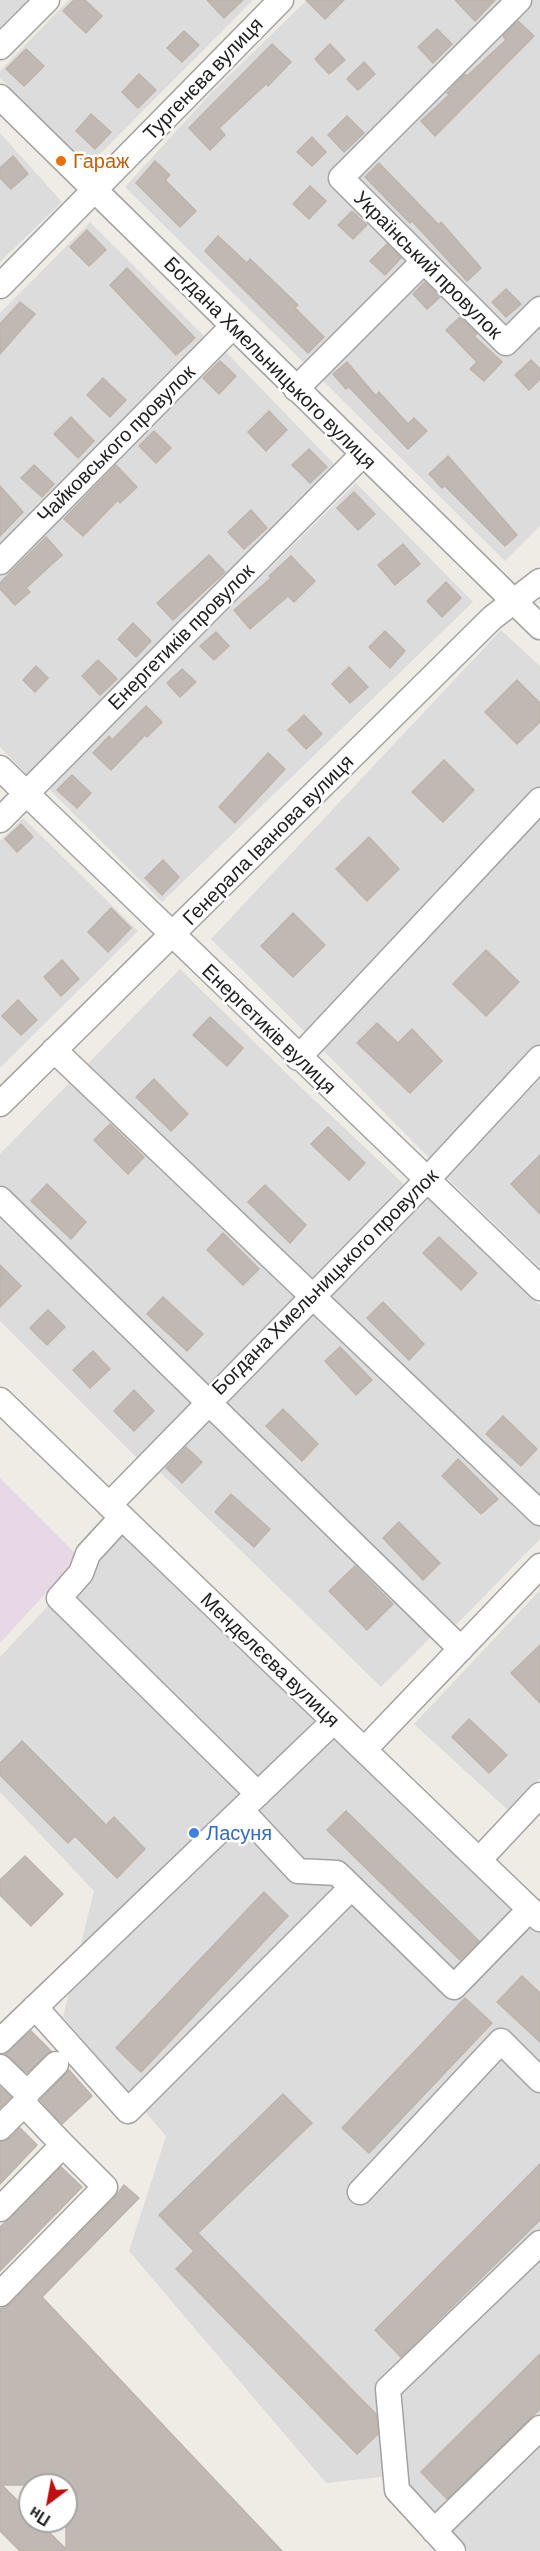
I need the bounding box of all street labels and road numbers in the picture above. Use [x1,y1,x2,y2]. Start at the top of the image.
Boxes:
street label: Тургенєва вулиця [138,13,268,145]
street label: Український провулок [349,186,507,344]
street label: Богдана Хмельницького вулиця [159,252,381,474]
street label: Чайковського провулок [32,360,200,528]
street label: Енергетиків провулок [103,559,259,715]
street label: Генерала Іванова вулиця [178,750,358,930]
street label: Енергетиків вулиця [197,959,341,1099]
street label: Богдана Хмельницького провулок [207,1164,443,1400]
street label: Менделєєва вулиця [196,1588,344,1732]

